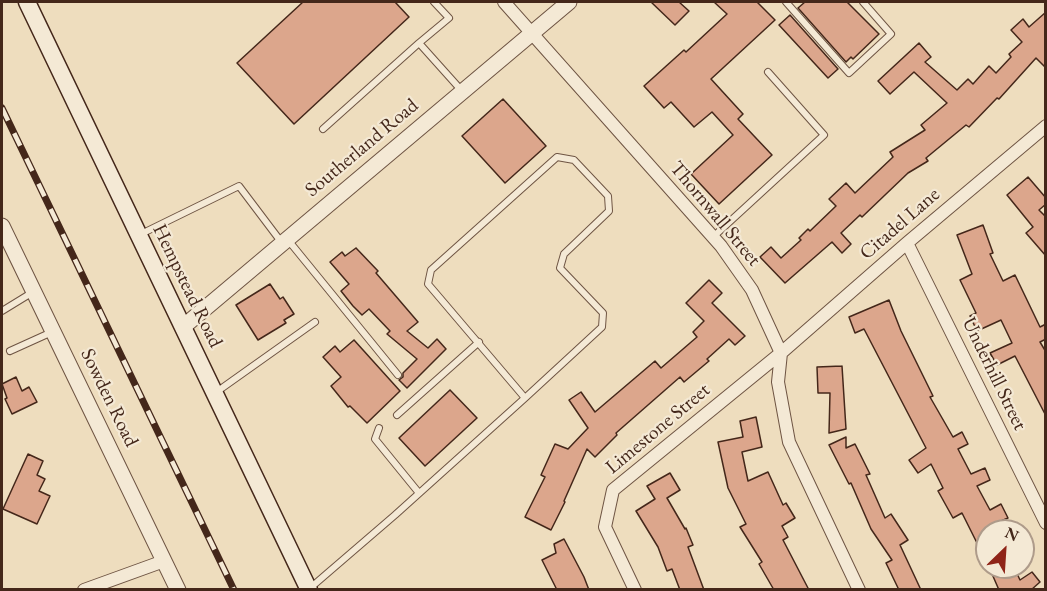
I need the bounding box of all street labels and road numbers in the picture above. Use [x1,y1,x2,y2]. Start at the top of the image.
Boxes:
street label: Southerland Road [301,94,423,202]
street label: Thornwall Street [664,157,766,271]
street label: Citadel Lane [855,183,945,265]
street label: Hempstead Road [147,220,227,352]
street label: Underhill Street [956,314,1032,434]
street label: Sowden Road [75,345,143,451]
street label: Limestone Street [601,378,715,480]

